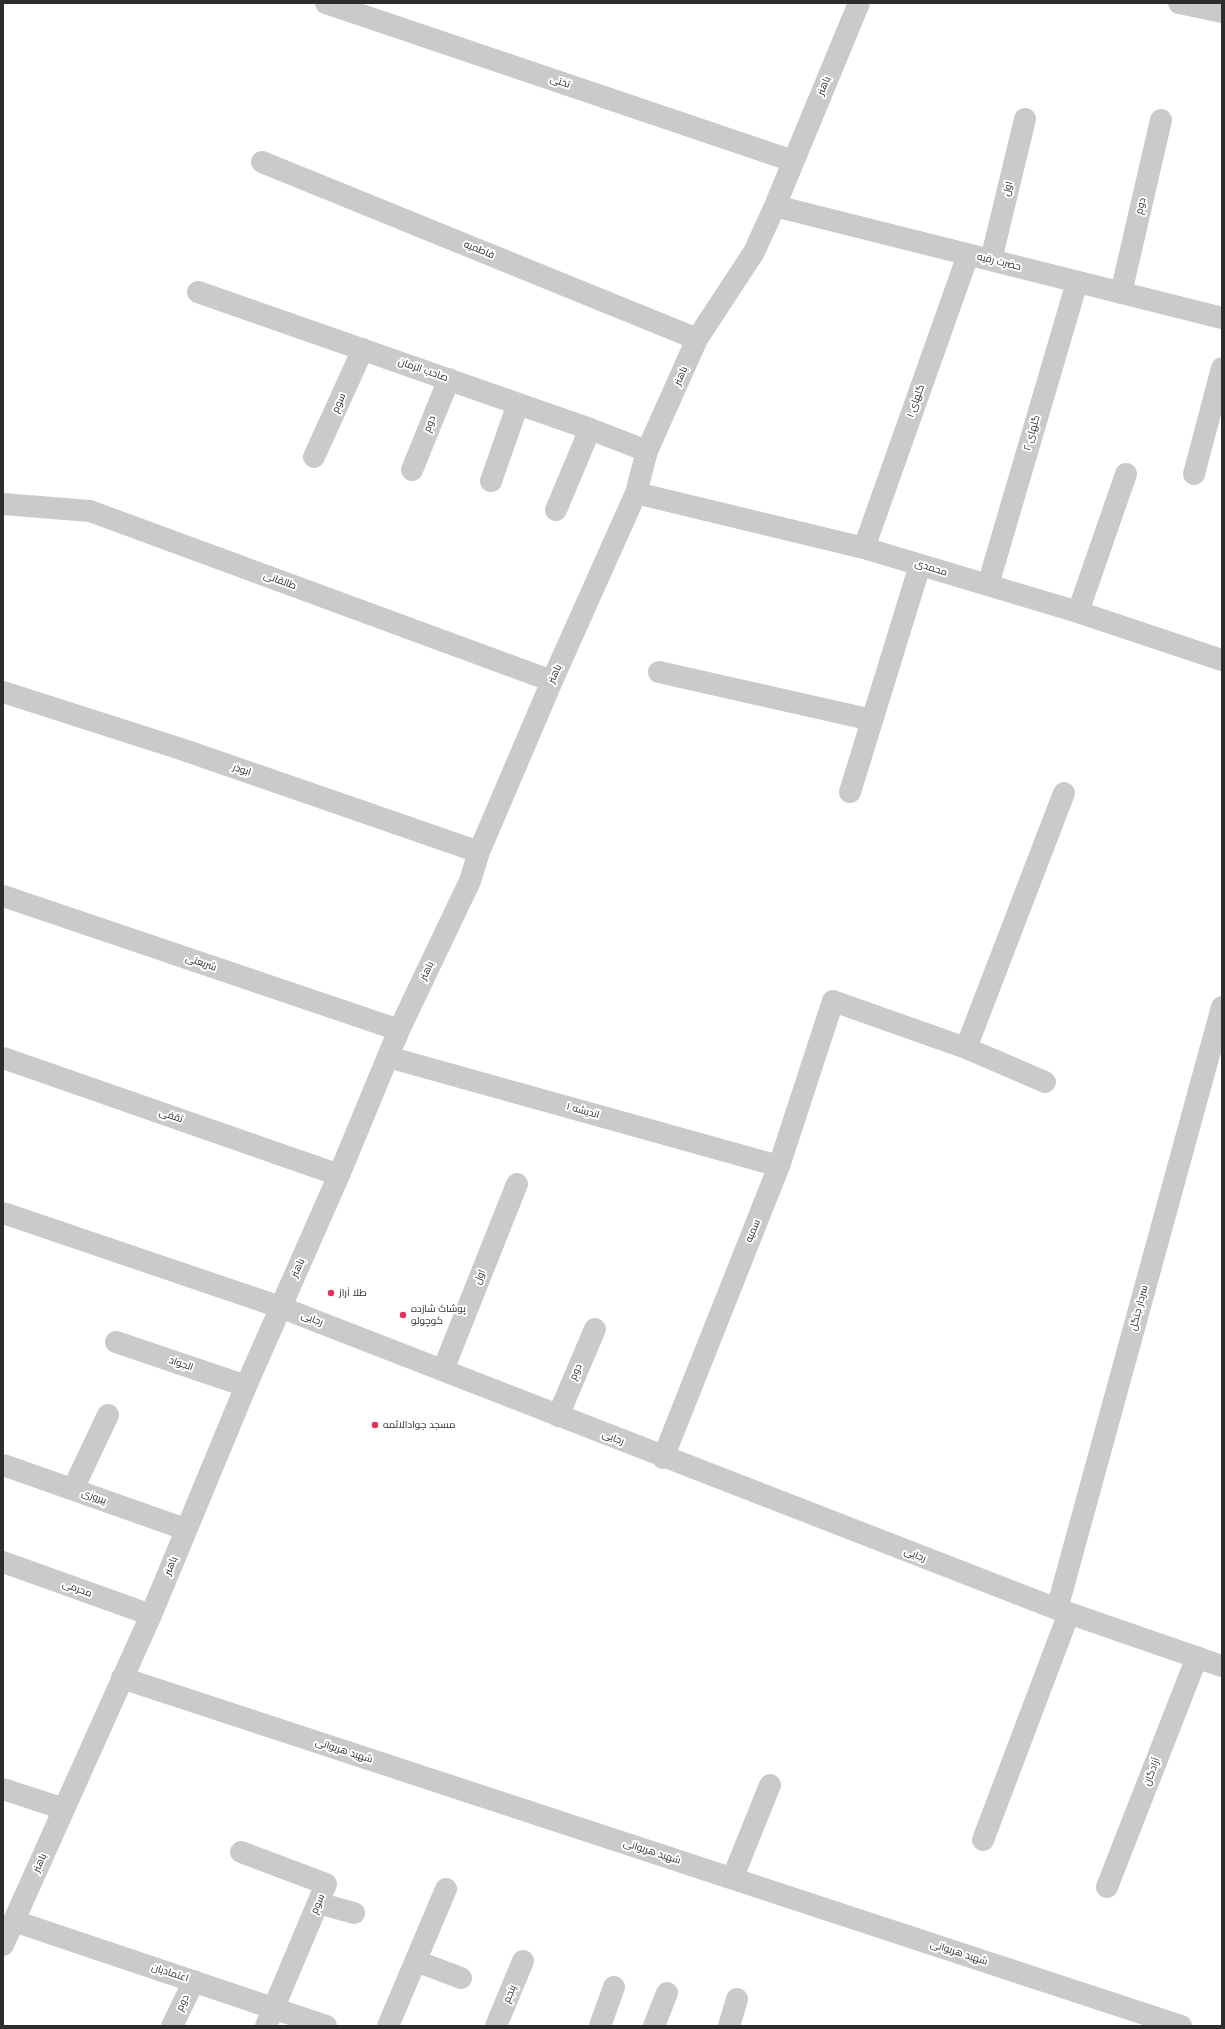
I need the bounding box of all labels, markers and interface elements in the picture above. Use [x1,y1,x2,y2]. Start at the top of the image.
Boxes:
street label: تختی [548,73,572,91]
street label: باهنر [815,75,833,97]
street label: اول [1000,180,1016,198]
street label: دوم [1133,197,1149,215]
street label: فاطمیه [462,238,496,262]
street label: حضرت رقیه [976,251,1022,273]
street label: صاحب الزمان [396,356,450,384]
street label: باهنر [672,365,690,387]
street label: گلهای ۱ [905,383,927,419]
street label: سوم [329,391,349,415]
street label: دوم [421,414,439,434]
street label: گلهای ۲ [1021,414,1043,452]
street label: محمدی [913,557,949,579]
street label: طالقانی [262,570,298,592]
street label: باهنر [546,663,564,685]
street label: ابوذر [231,761,253,779]
street label: شریعتی [184,952,218,974]
street label: باهنر [417,960,437,982]
street label: اندیشه ۱ [565,1101,601,1121]
street label: ثقفی [158,1106,184,1126]
street label: سمیه [743,1218,763,1244]
street label: باهنر [289,1257,307,1279]
street label: اول [472,1268,488,1286]
street label: سردار جنگل [1127,1284,1151,1332]
place label: طلا آراز [339,1287,367,1299]
marker: طلا آراز [326,1288,336,1298]
place label: پوشاک شازده کوچولو [411,1303,466,1326]
street label: رجایی [299,1309,325,1329]
marker: پوشاک شازده کوچولو [398,1310,408,1320]
street label: الجواد [167,1354,195,1374]
street label: دوم [567,1362,585,1382]
place label: مسجد جوادالائمه [383,1419,455,1431]
marker: مسجد جوادالائمه [370,1420,380,1430]
street label: رجایی [600,1428,626,1448]
street label: پیروزی [80,1487,108,1507]
street label: رجایی [902,1545,928,1565]
street label: باهنر [162,1555,180,1577]
street label: محرمی [61,1578,93,1600]
street label: شهید هریوانی [314,1736,374,1766]
street label: آزادگان [1141,1756,1163,1788]
street label: شهید هریوانی [622,1837,682,1867]
street label: باهنر [31,1852,49,1874]
street label: سوم [309,1892,327,1916]
street label: شهید هریوانی [929,1938,989,1968]
street label: اعتمادیان [150,1961,190,1985]
street label: پنجم [501,1983,519,2005]
street label: دوم [174,1993,192,2013]

